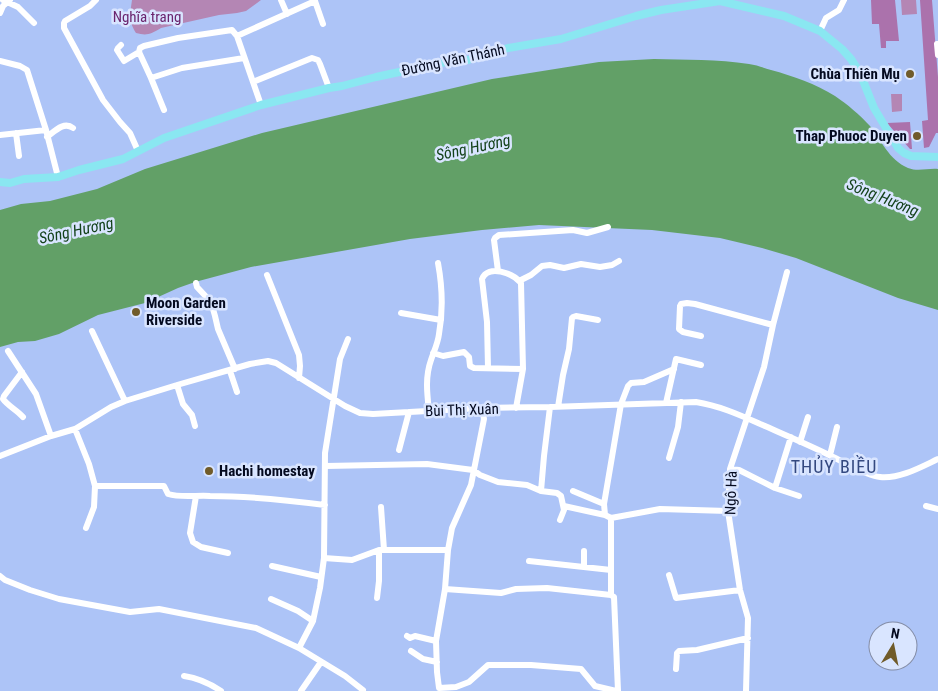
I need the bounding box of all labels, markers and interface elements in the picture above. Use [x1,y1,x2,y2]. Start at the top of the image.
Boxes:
park label: Nghĩa trang [113,8,181,26]
street label: Đường Văn Thánh [400,40,506,80]
place label: Chùa Thiên Mụ [811,65,900,83]
marker: Chùa Thiên Mụ [904,68,916,80]
place label: Thap Phuoc Duyen [795,127,907,145]
water label: Sông Hương [434,130,512,165]
marker: Thap Phuoc Duyen [911,130,923,142]
water label: Sông Hương [844,174,922,221]
water label: Sông Hương [37,213,115,248]
place label: Moon Garden Riverside [146,294,226,329]
marker: Moon Garden Riverside [130,306,142,318]
street label: Bùi Thị Xuân [425,400,499,420]
district label: THỦY BIỀU [791,455,877,477]
place label: Hachi homestay [219,462,315,480]
marker: Hachi homestay [203,465,215,477]
street label: Ngô Hà [721,471,741,515]
north arrow [868,621,918,671]
text: N [890,625,901,642]

